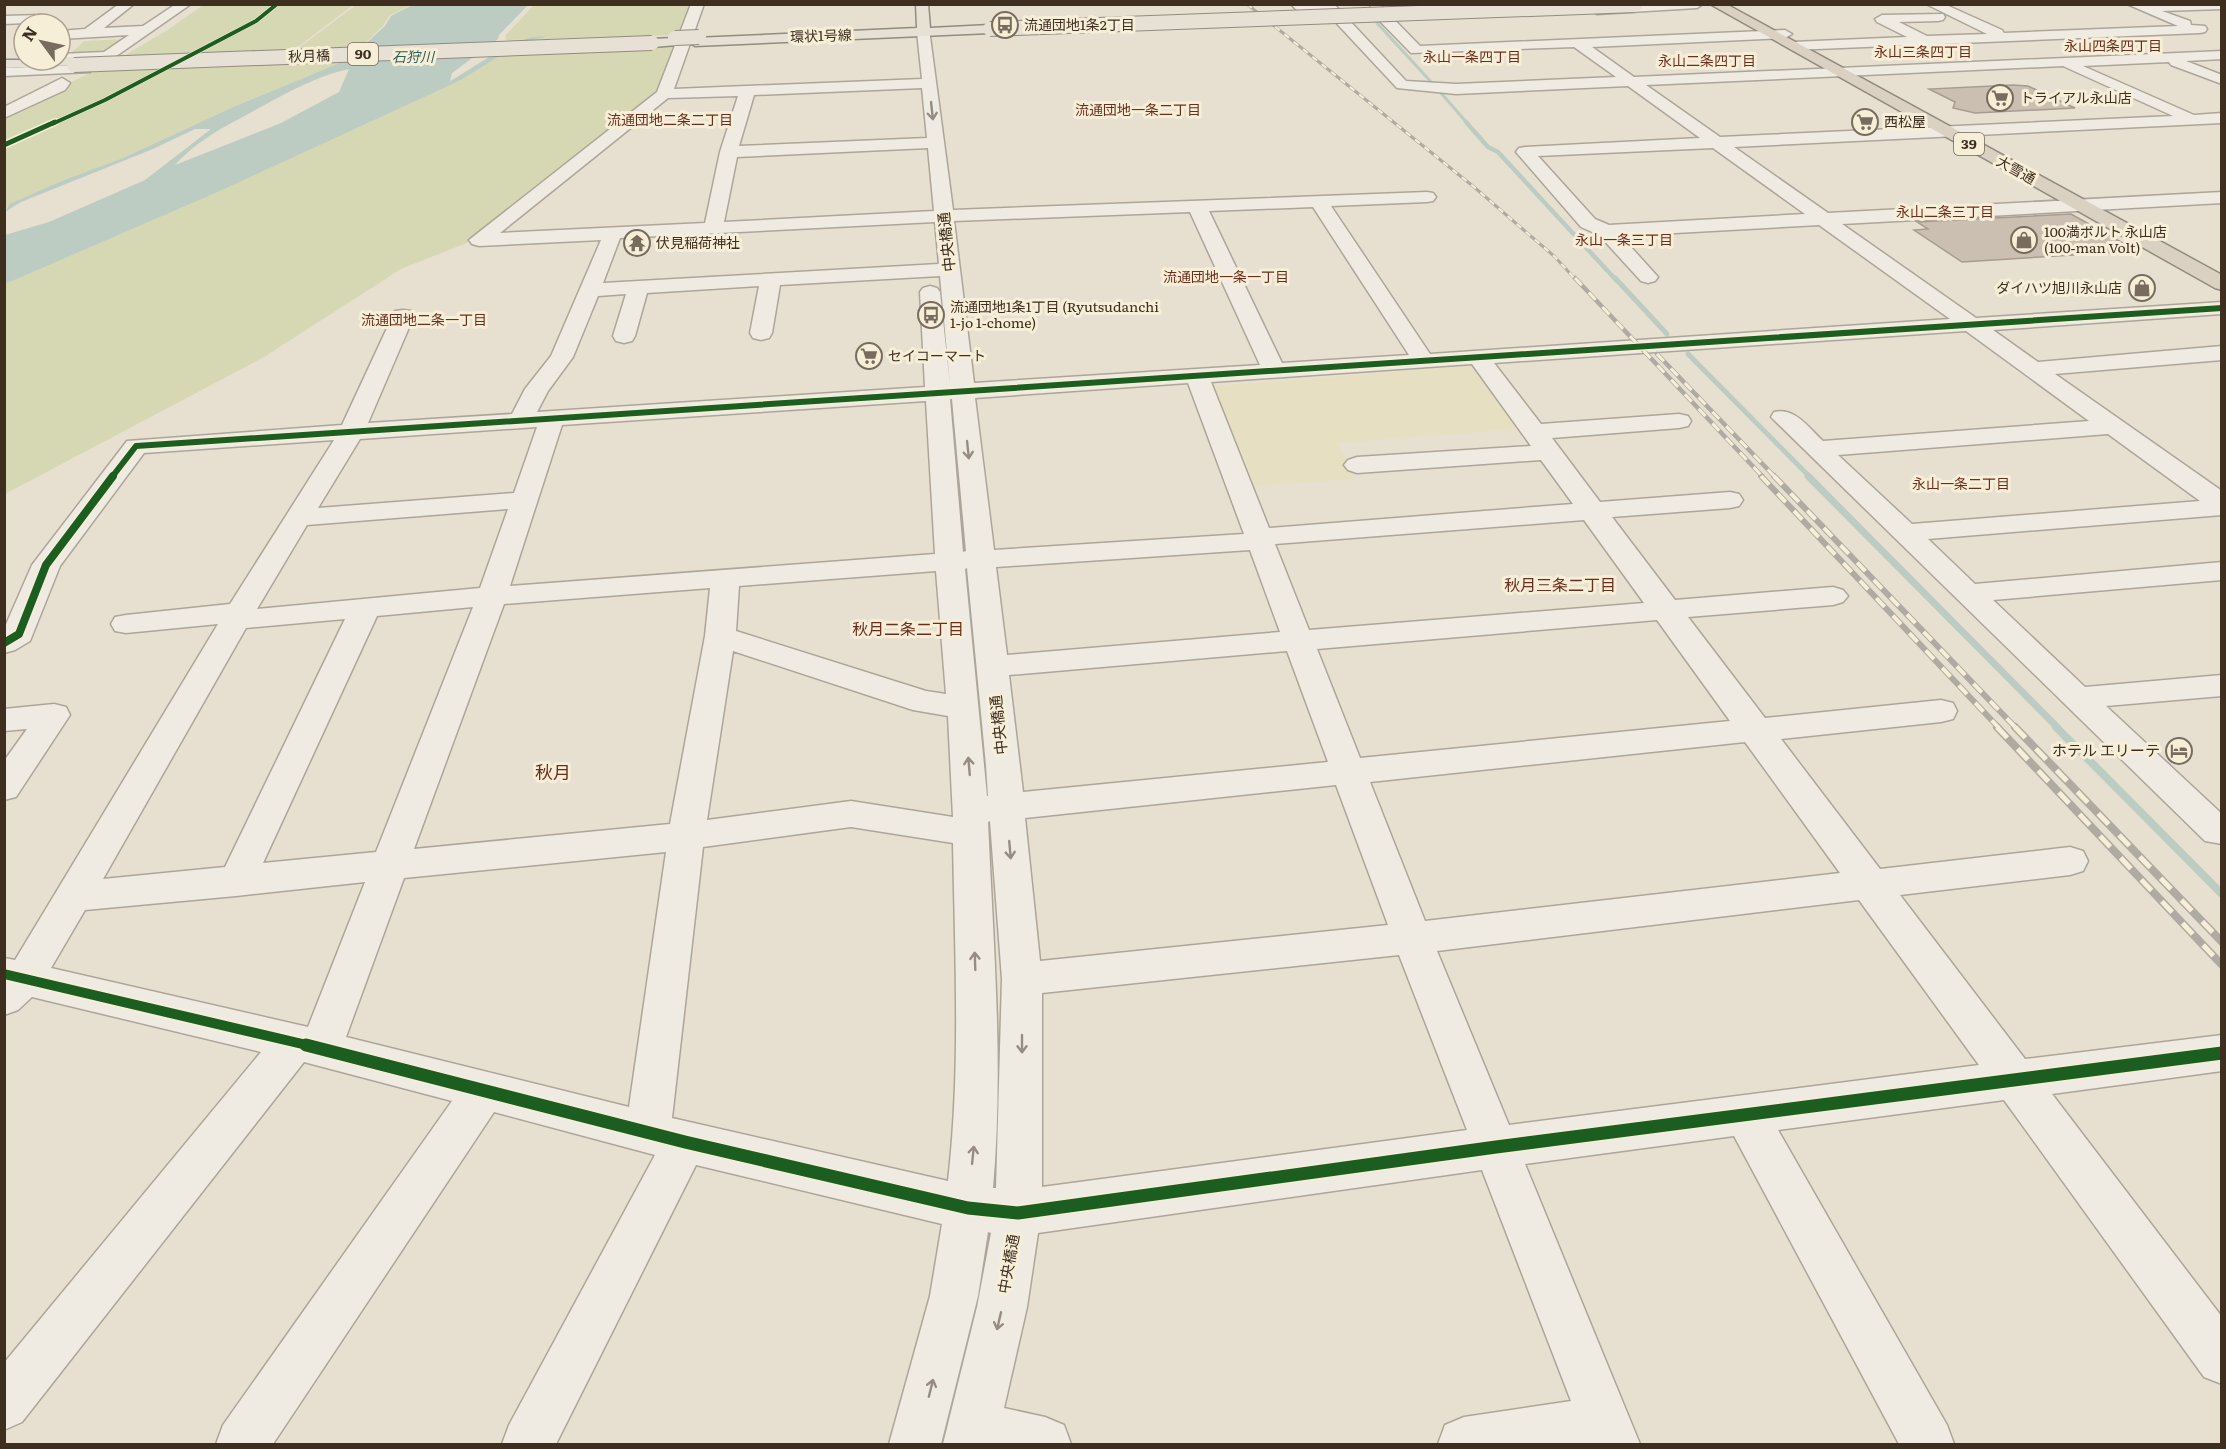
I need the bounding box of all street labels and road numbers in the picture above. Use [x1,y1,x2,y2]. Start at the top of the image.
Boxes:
street label: 環状1号線 [790,24,852,46]
road number: 90 [348,43,378,65]
street label: 秋月橋 [288,44,330,66]
road number: 39 [1954,133,1984,155]
street label: 大雪通 [1993,150,2040,188]
street label: 中央橋通 [931,211,960,273]
street label: 中央橋通 [983,694,1012,756]
street label: 中央橋通 [991,1232,1024,1295]

